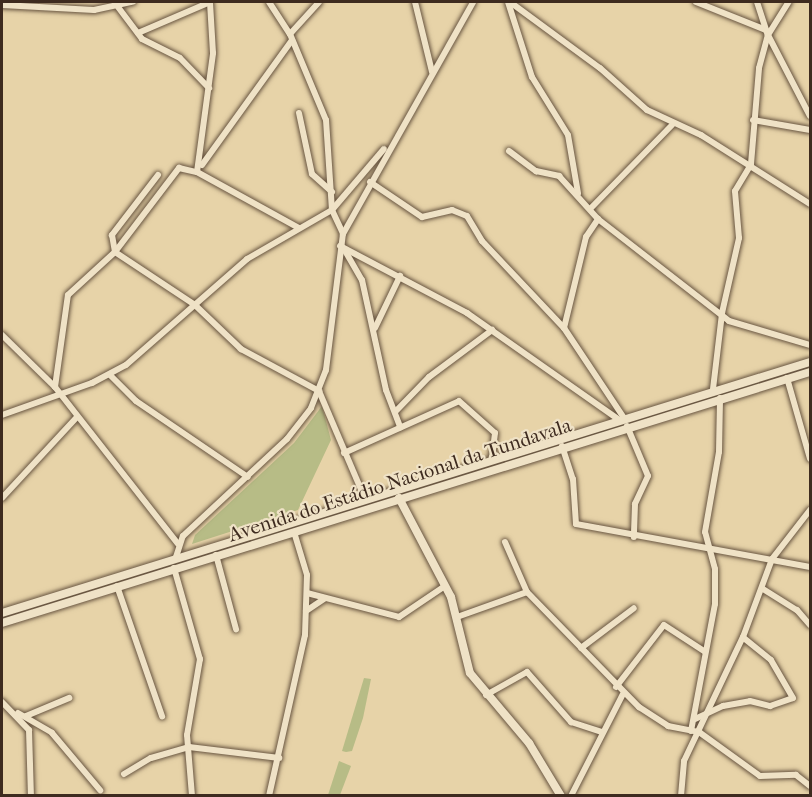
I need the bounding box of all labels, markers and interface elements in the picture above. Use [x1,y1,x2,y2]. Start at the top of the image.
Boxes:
street label: Avenida do Estádio Nacional da Tundavala [225,413,575,547]

